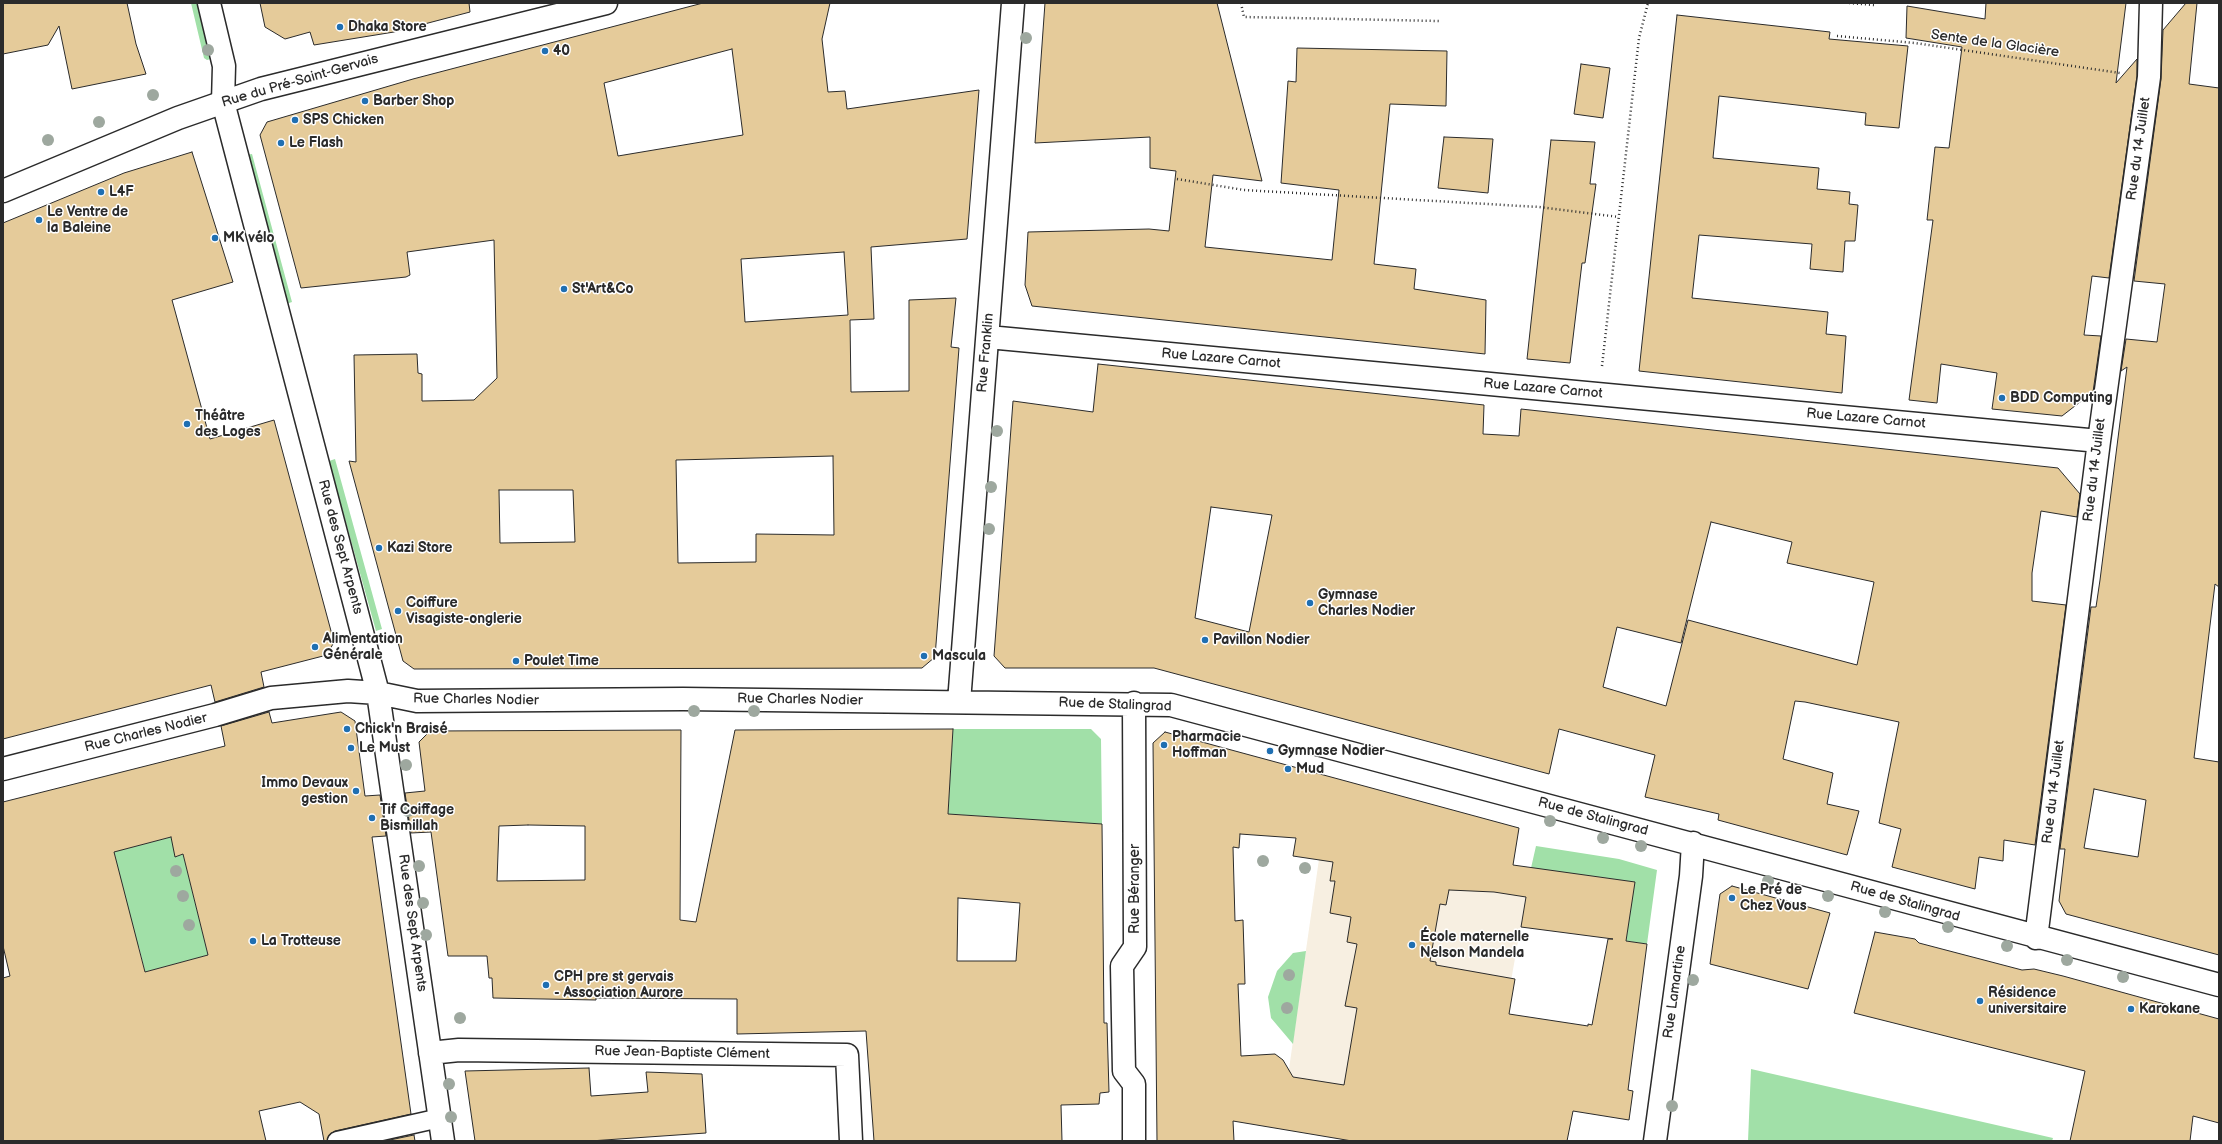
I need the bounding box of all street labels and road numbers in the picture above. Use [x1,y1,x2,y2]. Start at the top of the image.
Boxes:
street label: Sente de la Glacière [1930,27,2060,61]
street label: Rue du Pré-Saint-Gervais [220,51,380,111]
street label: Rue du 14 Juillet [2123,96,2155,202]
street label: Rue Franklin [974,312,998,394]
street label: Rue Lazare Carnot [1161,345,1281,373]
street label: Rue Lazare Carnot [1483,375,1603,403]
street label: Rue Lazare Carnot [1806,405,1926,433]
street label: Rue du 14 Juillet [2080,417,2110,523]
street label: Rue des Sept Arpents [314,478,366,616]
street label: Rue Charles Nodier [413,691,539,709]
street label: Rue Charles Nodier [737,691,863,709]
street label: Rue de Stalingrad [1058,695,1172,715]
street label: Rue Charles Nodier [83,710,209,756]
street label: Rue du 14 Juillet [2039,739,2069,845]
street label: Rue de Stalingrad [1536,794,1650,840]
street label: Rue Béranger [1127,844,1143,934]
street label: Rue des Sept Arpents [394,853,430,993]
street label: Rue de Stalingrad [1848,878,1962,926]
street label: Rue Lamartine [1660,944,1690,1040]
street label: Rue Jean-Baptiste Clément [594,1043,770,1063]

